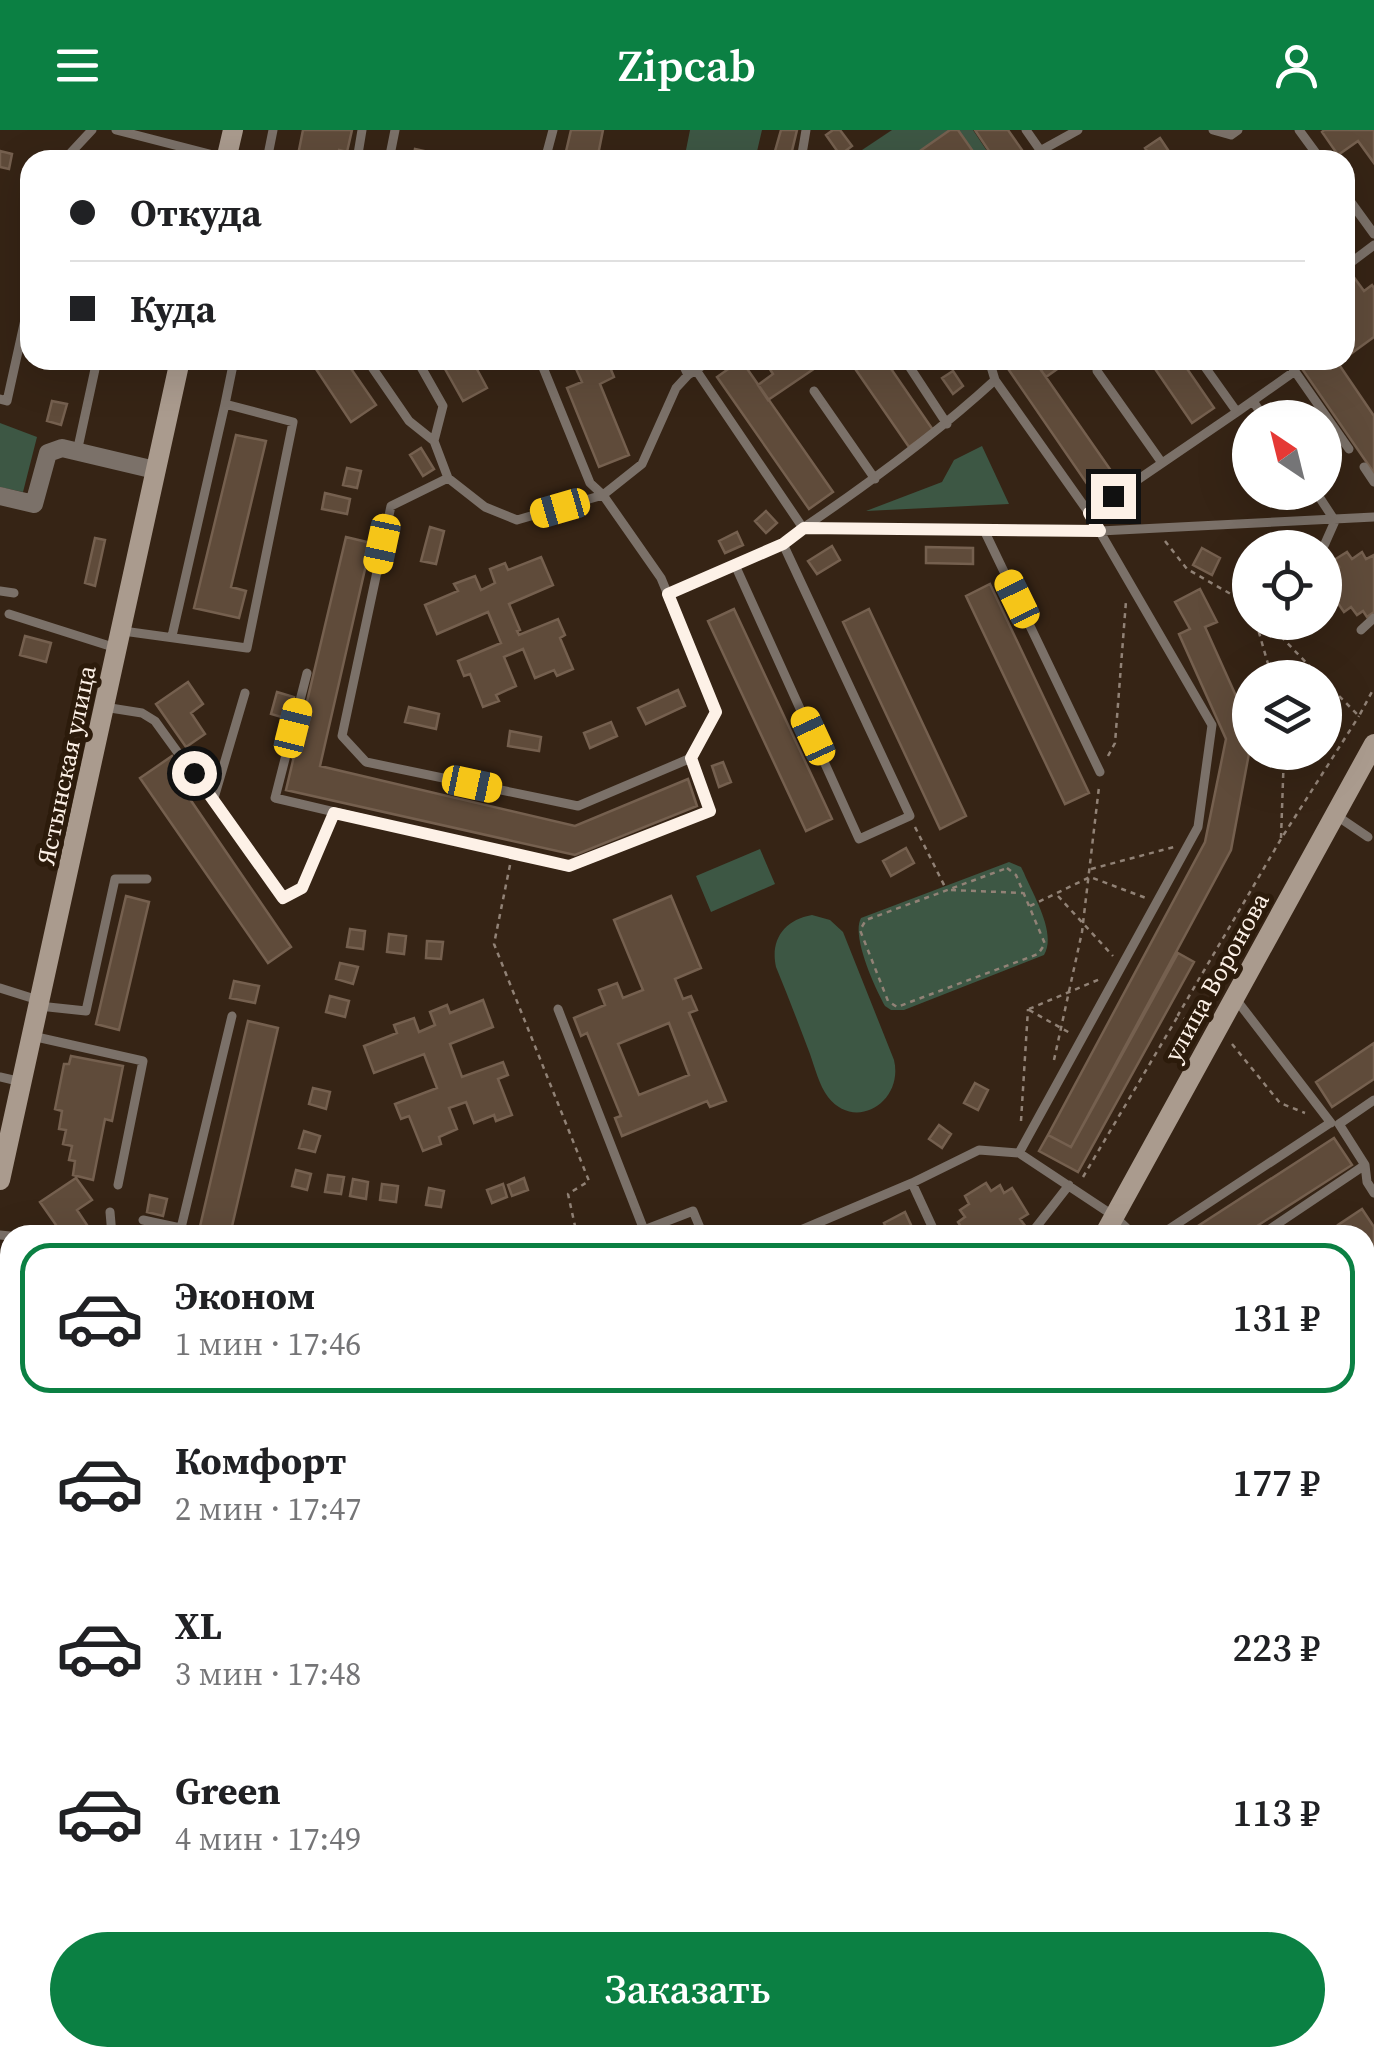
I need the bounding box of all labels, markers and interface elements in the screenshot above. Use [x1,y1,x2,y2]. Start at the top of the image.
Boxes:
text: Zipcab [618,34,756,96]
icon: menu [50,38,105,93]
icon: person [1269,38,1324,93]
text: Откуда [130,187,262,239]
text: Куда [130,283,216,335]
north arrow [1232,400,1342,510]
map controls [1232,400,1342,770]
route end [1091,474,1136,519]
car [527,485,593,531]
car [361,512,403,576]
button: locate [1232,530,1342,640]
car [990,565,1044,633]
button: layers [1232,660,1342,770]
street label: Ястынская улица [28,662,104,868]
car [271,695,315,761]
car [787,702,839,770]
route start [172,751,217,796]
car [440,763,504,805]
street label: улица Воронова [1155,886,1277,1068]
text: Эконом [175,1270,315,1322]
icon: car [55,1273,145,1363]
text: 131 ₽ [1232,1292,1320,1344]
text: 1 мин · 17:46 [175,1322,361,1366]
text: Комфорт [175,1435,346,1487]
icon: car [55,1438,145,1528]
text: 177 ₽ [1232,1457,1320,1509]
text: 2 мин · 17:47 [175,1487,361,1531]
text: XL [175,1600,222,1652]
icon: car [55,1603,145,1693]
text: 223 ₽ [1232,1622,1320,1674]
text: 3 мин · 17:48 [175,1652,361,1696]
text: Green [175,1765,281,1817]
icon: car [55,1768,145,1858]
text: 113 ₽ [1232,1787,1320,1839]
text: 4 мин · 17:49 [175,1817,361,1861]
button: Заказать [50,1932,1325,2047]

